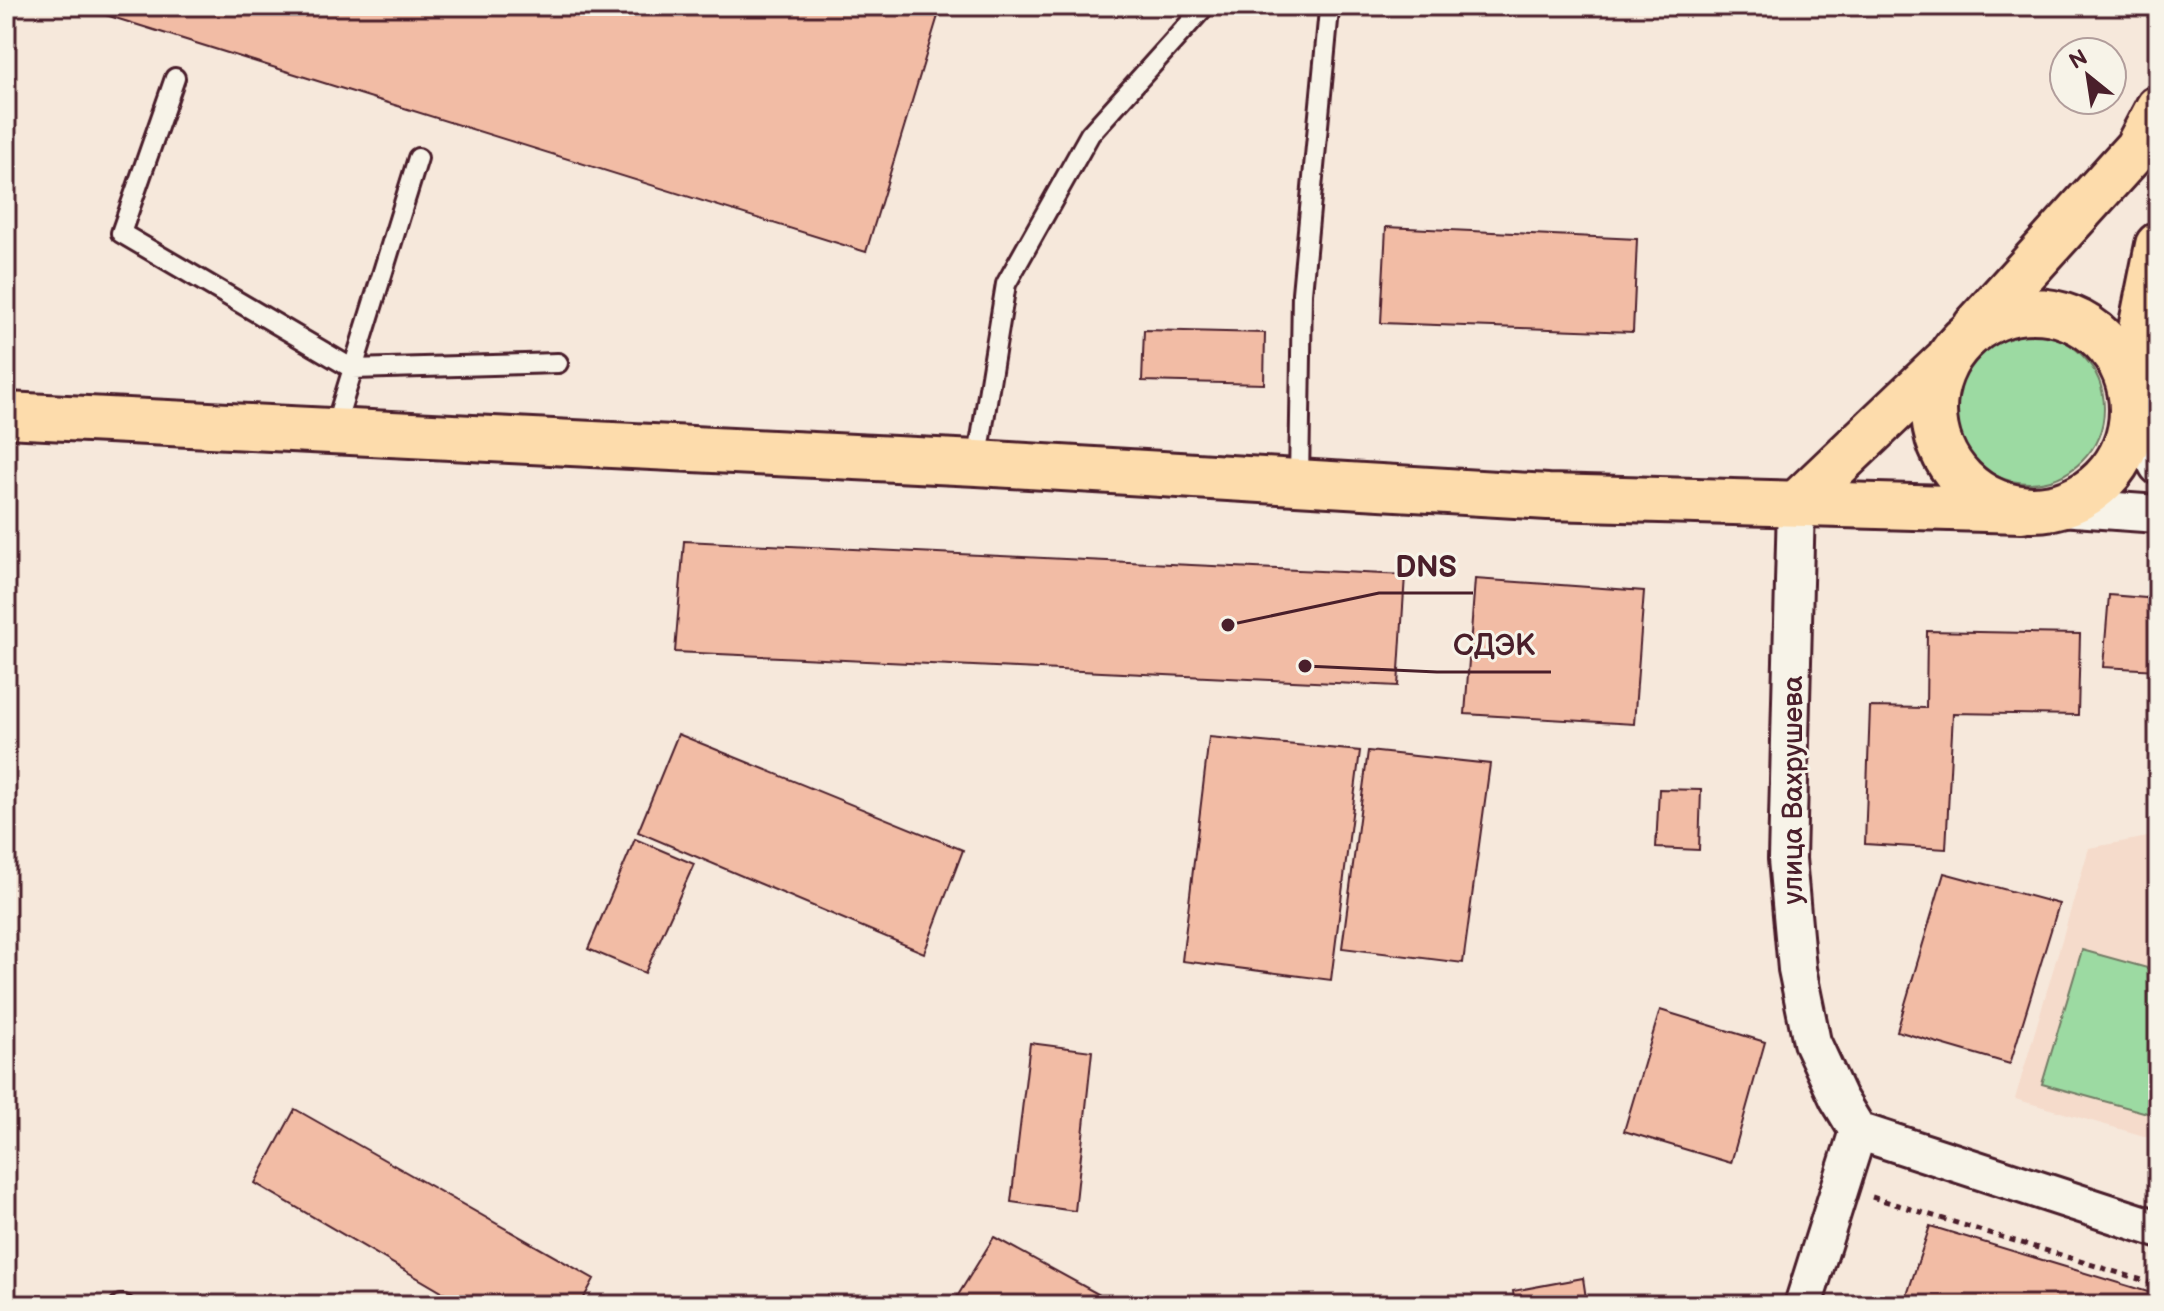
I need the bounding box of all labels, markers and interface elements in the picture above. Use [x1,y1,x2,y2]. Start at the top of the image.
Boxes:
north arrow [2048,36,2128,116]
text: N [2065,44,2093,76]
callout: DNS [1379,539,1473,593]
text: DNS [1395,550,1457,586]
callout: СДЭК [1437,618,1551,672]
text: СДЭК [1453,628,1536,664]
street label: улица Вахрушева [1777,675,1810,905]

